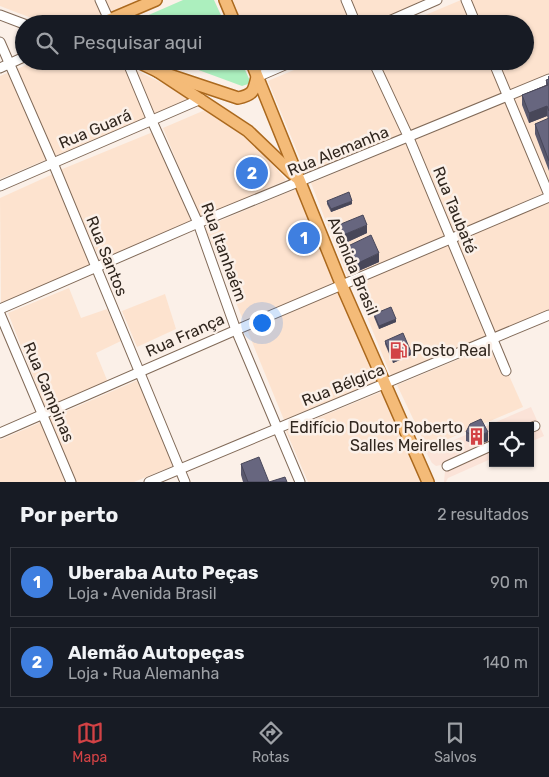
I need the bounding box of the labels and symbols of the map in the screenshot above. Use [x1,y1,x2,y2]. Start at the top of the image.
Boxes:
street label: Rua Guará [56,105,134,153]
street label: Rua Alemanha [285,122,391,180]
pin: 2 [236,154,268,192]
street label: Rua Taubaté [429,164,481,256]
street label: Rua Itanhaém [197,200,251,304]
street label: Rua Santos [82,213,132,299]
street label: Avenida Brasil [324,214,382,318]
pin: 1 [288,219,320,257]
street label: Rua França [143,309,227,361]
your location [249,310,275,336]
street label: Rua Campinas [19,339,79,445]
fuel station icon: Posto Real [388,340,408,360]
place label: Posto Real [412,341,491,360]
street label: Rua Bélgica [299,360,387,410]
place label: Edifício Doutor Roberto Salles Meirelles [290,418,463,455]
building icon: Edifício Doutor Roberto Salles Meirelles [467,426,487,446]

